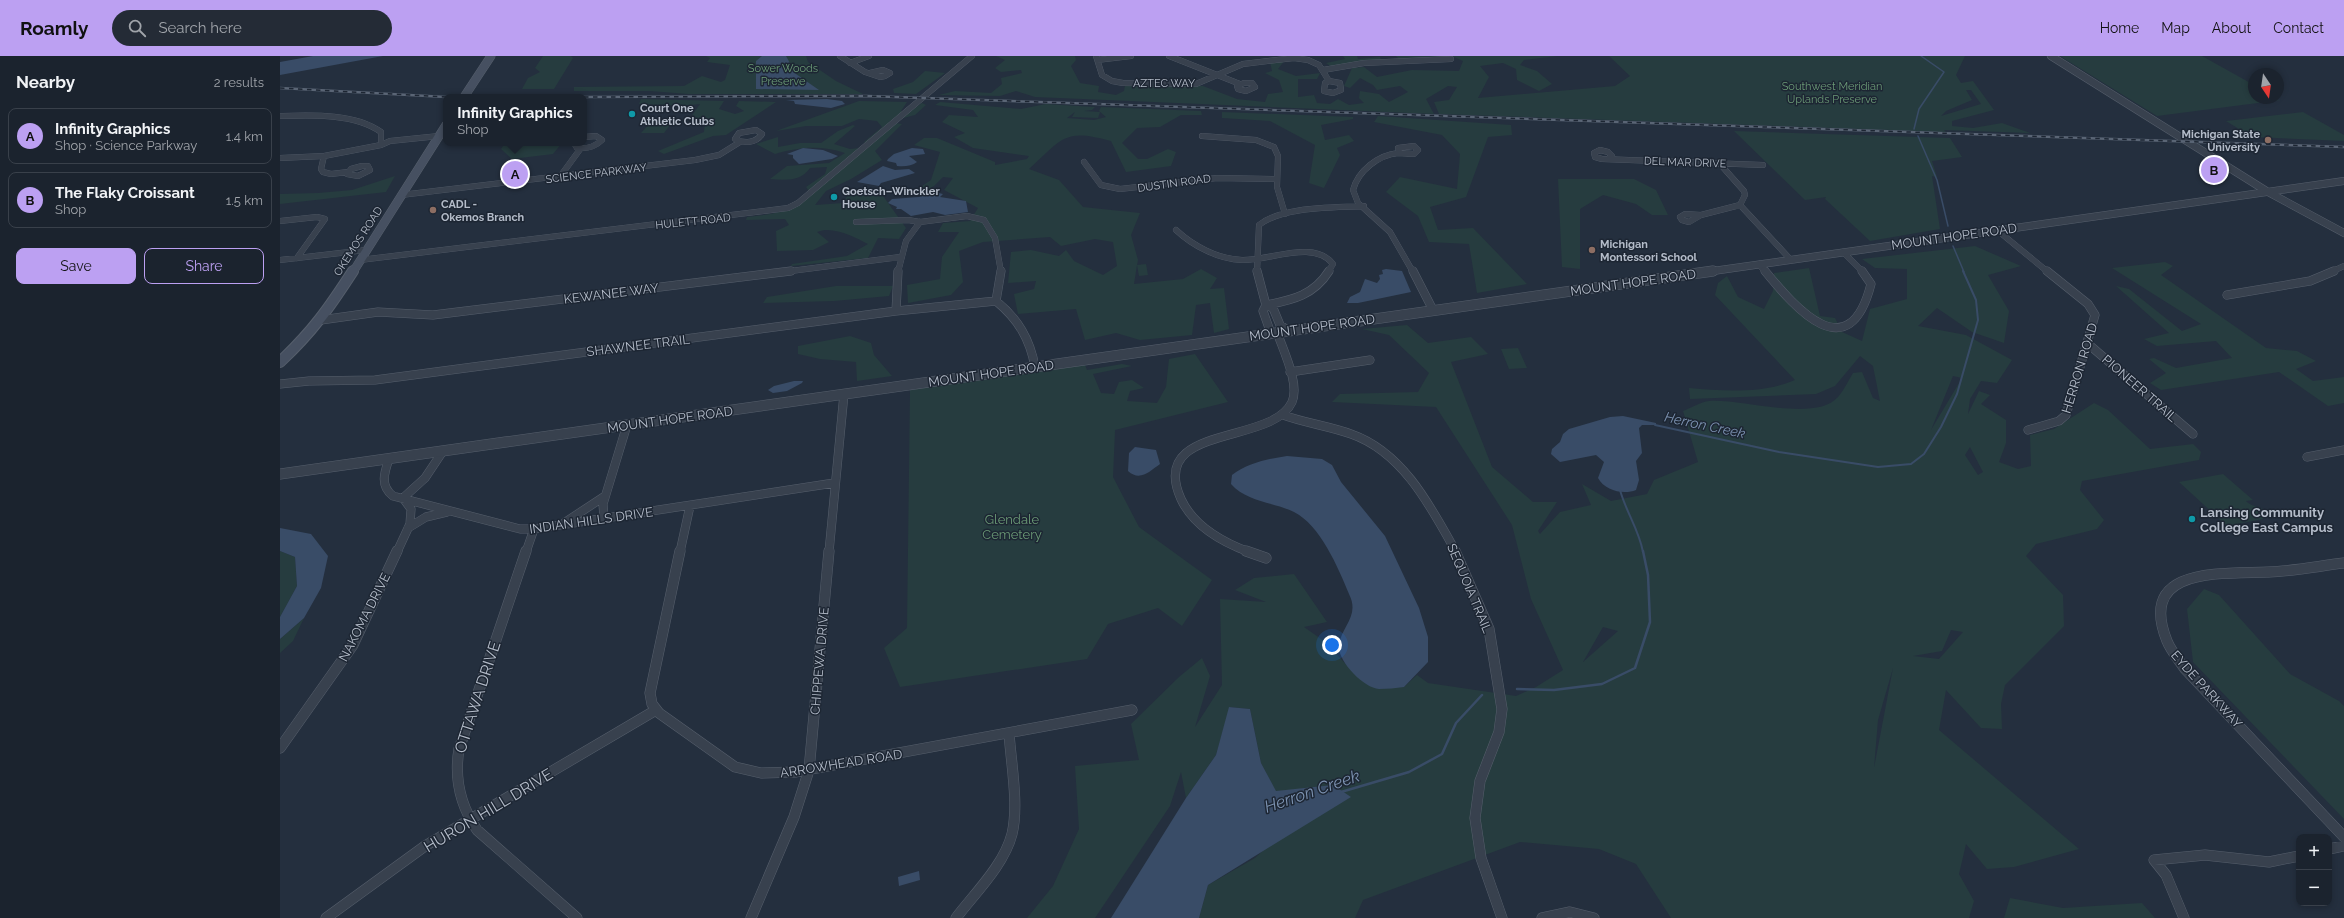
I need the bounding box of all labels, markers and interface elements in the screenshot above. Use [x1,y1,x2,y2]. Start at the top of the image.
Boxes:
search box [112,10,392,46]
text: Roamly [20,17,88,39]
icon: search [126,17,148,39]
text: Search here [158,19,242,37]
text: Home [2100,20,2139,36]
text: Map [2161,20,2190,36]
text: About [2212,20,2251,36]
text: Contact [2273,20,2324,36]
park label: Sower Woods Preserve [748,62,818,88]
north arrow [2248,68,2284,104]
text: Nearby [16,72,75,92]
text: 2 results [214,75,264,90]
street label: AZTEC WAY [1133,77,1195,90]
park label: Southwest Meridian Uplands Preserve [1782,80,1882,106]
popup [443,94,587,146]
place label: Court One Athletic Clubs [640,102,715,128]
text: Infinity Graphics [457,104,573,122]
marker: Court One Athletic Clubs [627,109,637,119]
text: Infinity Graphics [55,120,170,138]
text: Shop [457,122,489,137]
place label: Michigan State University [2182,128,2260,154]
text: A [26,129,34,144]
text: 1.4 km [226,129,263,144]
marker: Michigan State University [2263,135,2273,145]
text: Shop · Science Parkway [55,138,197,153]
street label: DEL MAR DRIVE [1644,155,1727,170]
pin: B [2201,155,2227,185]
pin: A [502,159,528,189]
street label: SCIENCE PARKWAY [545,161,647,186]
street label: DUSTIN ROAD [1137,172,1212,195]
text: The Flaky Croissant [55,184,195,202]
place label: Goetsch–Winckler House [842,185,940,211]
marker: Goetsch–Winckler House [829,192,839,202]
text: B [26,193,34,208]
text: 1.5 km [226,193,263,208]
place label: CADL - Okemos Branch [441,198,525,224]
text: Shop [55,202,86,217]
street label: OKEMOS ROAD [331,204,386,278]
marker: CADL - Okemos Branch [428,205,438,215]
street label: HULETT ROAD [655,211,732,232]
street label: MOUNT HOPE ROAD [1890,220,2018,253]
place label: Michigan Montessori School [1600,238,1698,264]
marker: Michigan Montessori School [1587,245,1597,255]
button: Save [16,248,136,284]
button: Share [144,248,264,284]
street label: MOUNT HOPE ROAD [1569,266,1697,299]
street label: KEWANEE WAY [563,280,660,307]
street label: MOUNT HOPE ROAD [1248,311,1376,344]
street label: HERRON ROAD [2059,321,2100,415]
street label: SHAWNEE TRAIL [586,332,691,359]
street label: PIONEER TRAIL [2099,352,2181,425]
street label: MOUNT HOPE ROAD [927,357,1055,390]
street label: MOUNT HOPE ROAD [606,403,734,436]
water label: Herron Creek [1663,409,1747,441]
street label: INDIAN HILLS DRIVE [528,504,654,537]
place label: Lansing Community College East Campus [2200,505,2333,535]
park label: Glendale Cemetery [982,512,1042,542]
marker: Lansing Community College East Campus [2187,514,2197,524]
street label: SEQUOIA TRAIL [1444,541,1495,635]
street label: NAKOMA DRIVE [336,570,393,664]
street label: CHIPPEWA DRIVE [807,606,832,716]
your location [1322,635,1342,655]
street label: OTTAWA DRIVE [450,639,505,756]
street label: EYDE PARKWAY [2168,648,2246,732]
street label: ARROWHEAD ROAD [779,746,903,781]
street label: HURON HILL DRIVE [420,764,556,857]
water label: Herron Creek [1261,765,1363,817]
map controls [2296,834,2332,906]
button: + [2296,834,2332,870]
button: − [2296,870,2332,906]

